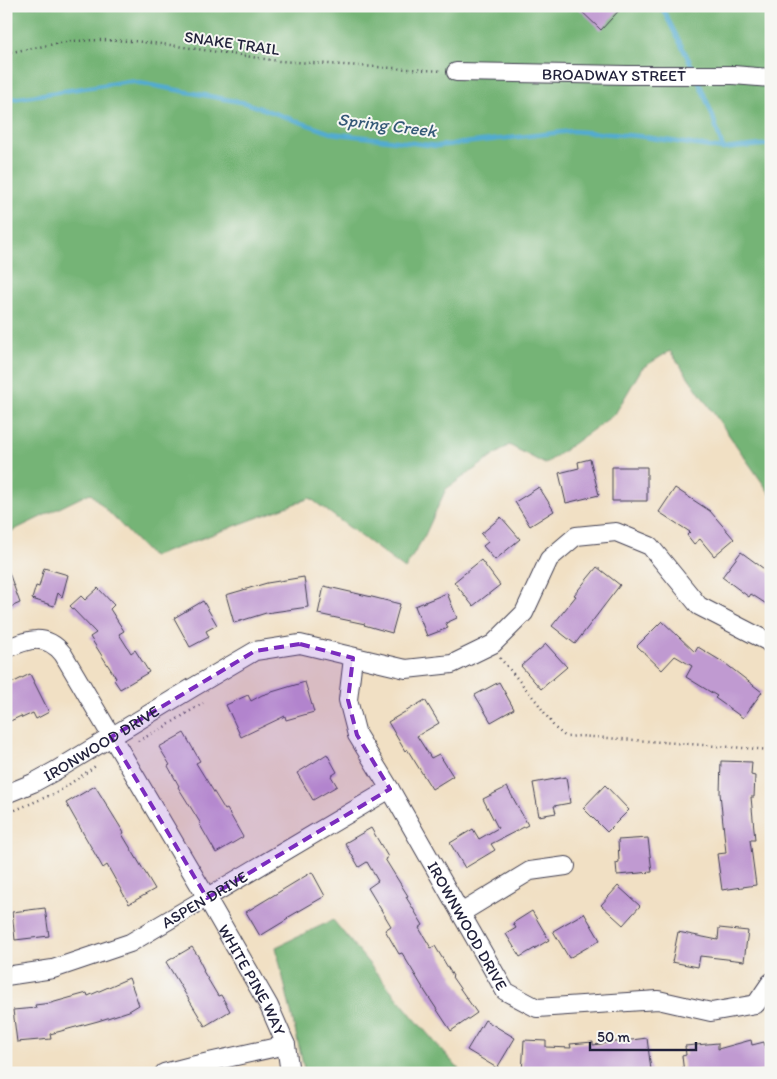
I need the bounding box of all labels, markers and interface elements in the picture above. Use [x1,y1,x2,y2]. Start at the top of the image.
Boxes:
street label: SNAKE TRAIL [183,27,281,59]
street label: BROADWAY STREET [542,64,686,85]
water label: Spring Creek [336,108,439,142]
street label: IRONWOOD DRIVE [40,701,162,785]
street label: IROWNWOOD DRIVE [424,858,512,994]
street label: ASPEN DRIVE [158,866,251,932]
street label: WHITE PINE WAY [215,921,290,1038]
scale bar [590,1019,696,1051]
text: 50 m [597,1028,630,1046]

